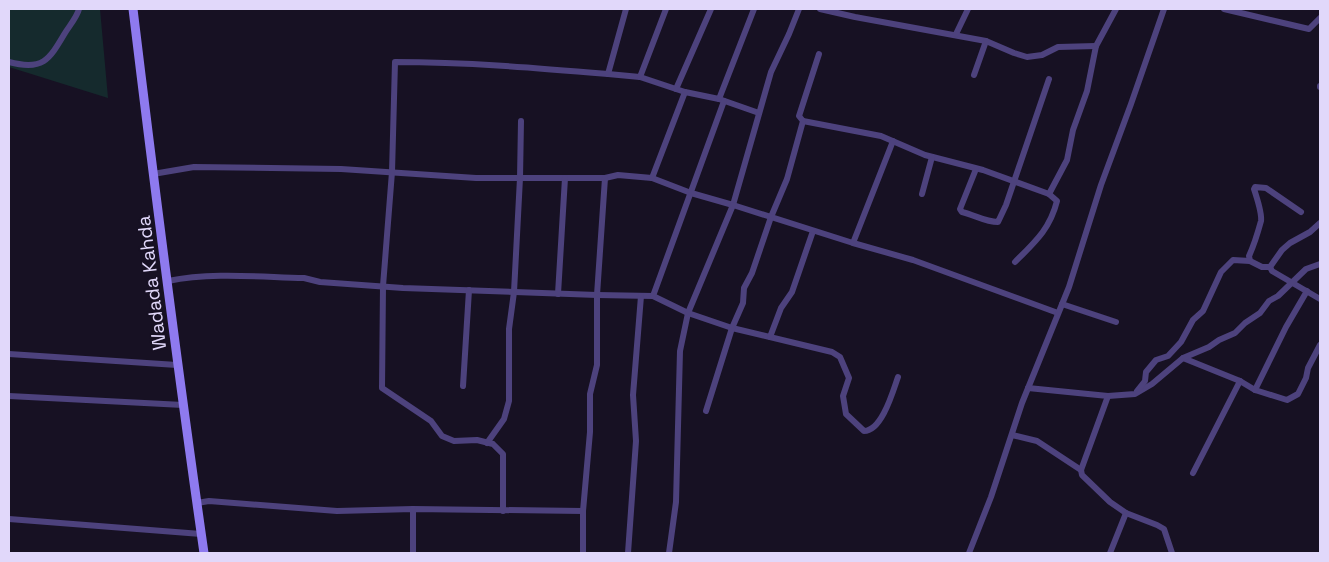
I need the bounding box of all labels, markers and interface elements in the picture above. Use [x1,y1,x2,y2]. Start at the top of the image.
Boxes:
street label: Wadada Kahda [131,214,172,352]

